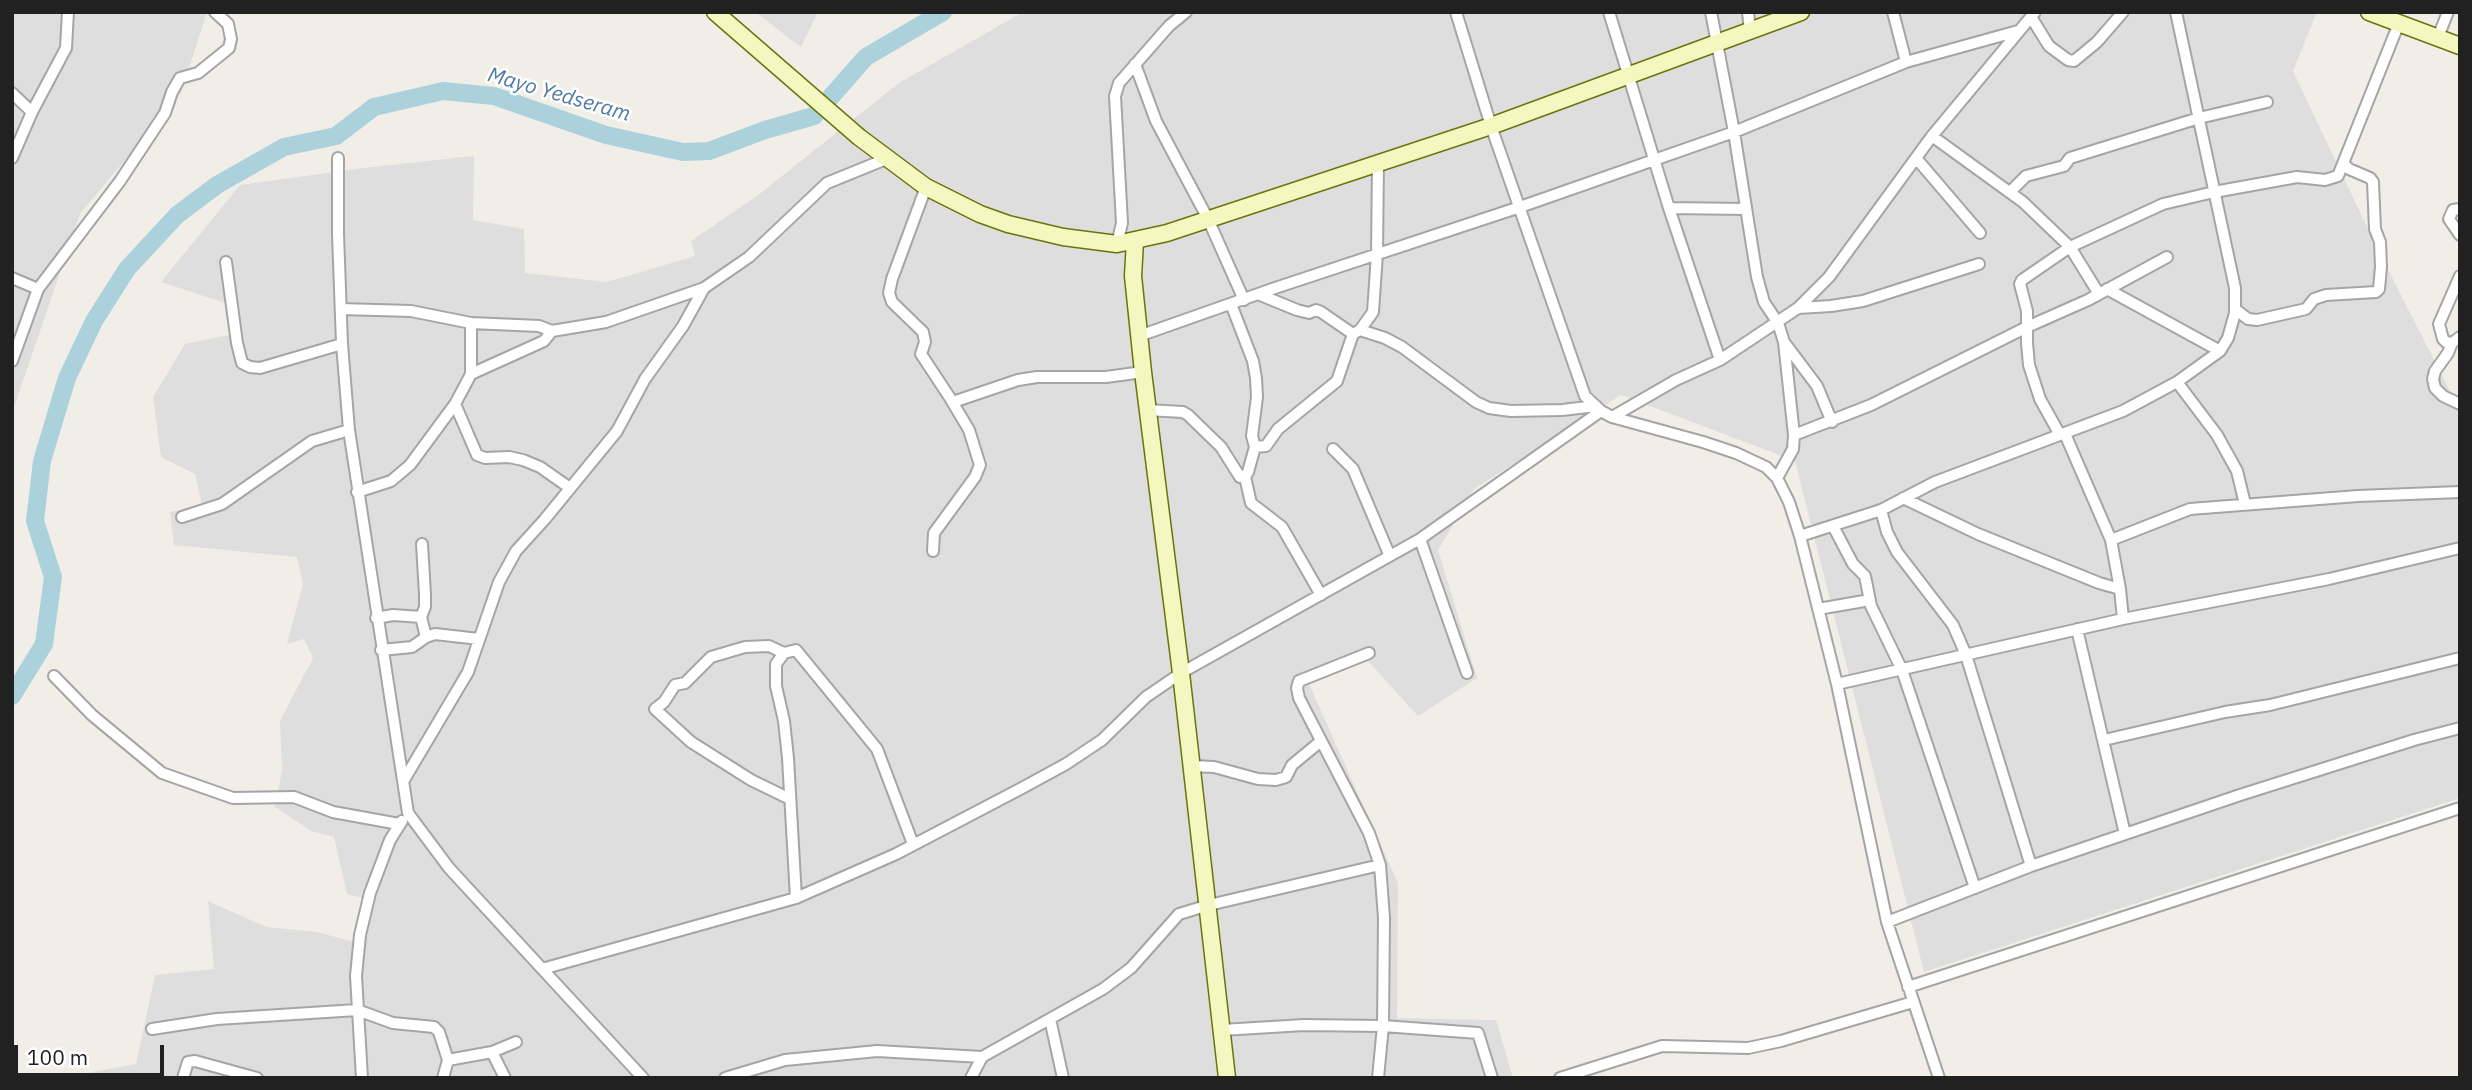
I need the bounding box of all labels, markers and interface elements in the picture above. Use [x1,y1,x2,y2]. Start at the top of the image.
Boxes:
water label: Mayo Yedseram [485,63,633,127]
scale bar [18,1030,168,1074]
text: 100 m [27,1043,88,1071]

